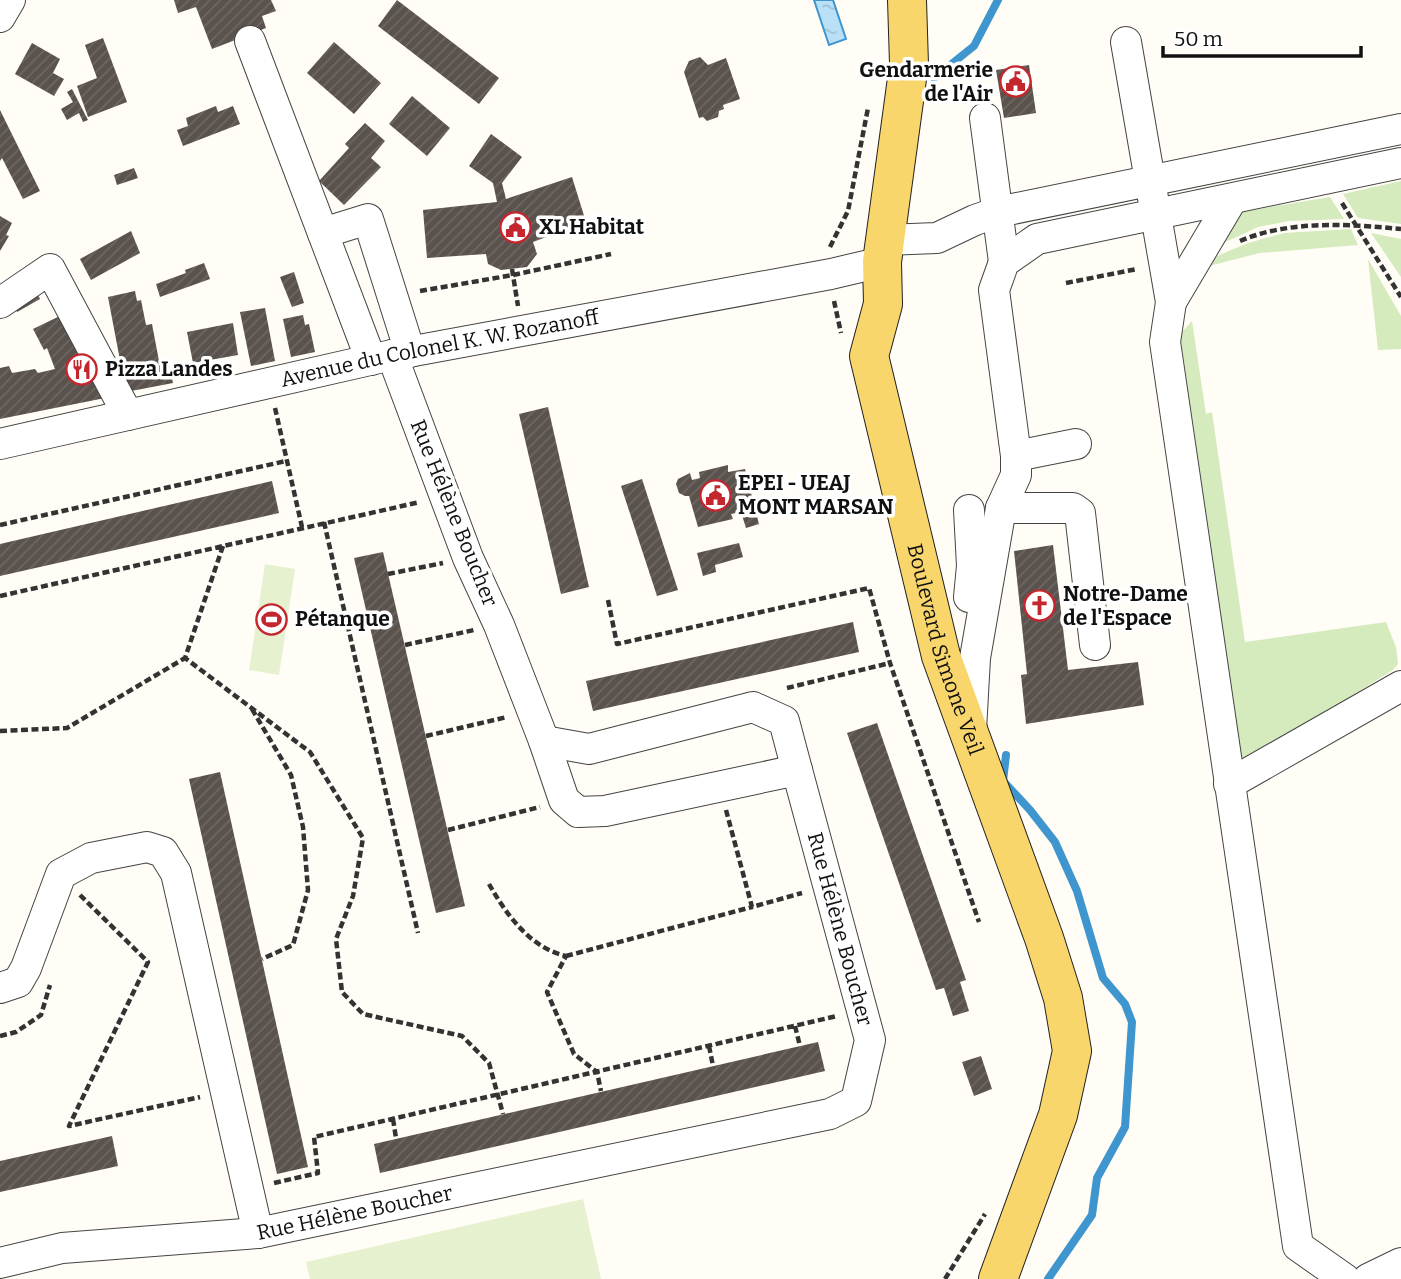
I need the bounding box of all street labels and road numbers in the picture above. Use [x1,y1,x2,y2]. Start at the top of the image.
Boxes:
street label: Avenue du Colonel K. W. Rozanoff [278,304,603,393]
street label: Rue Hélène Boucher [405,416,503,610]
street label: Boulevard Simone Veil [902,541,989,759]
street label: Rue Hélène Boucher [802,829,878,1029]
street label: Rue Hélène Boucher [254,1180,455,1246]

